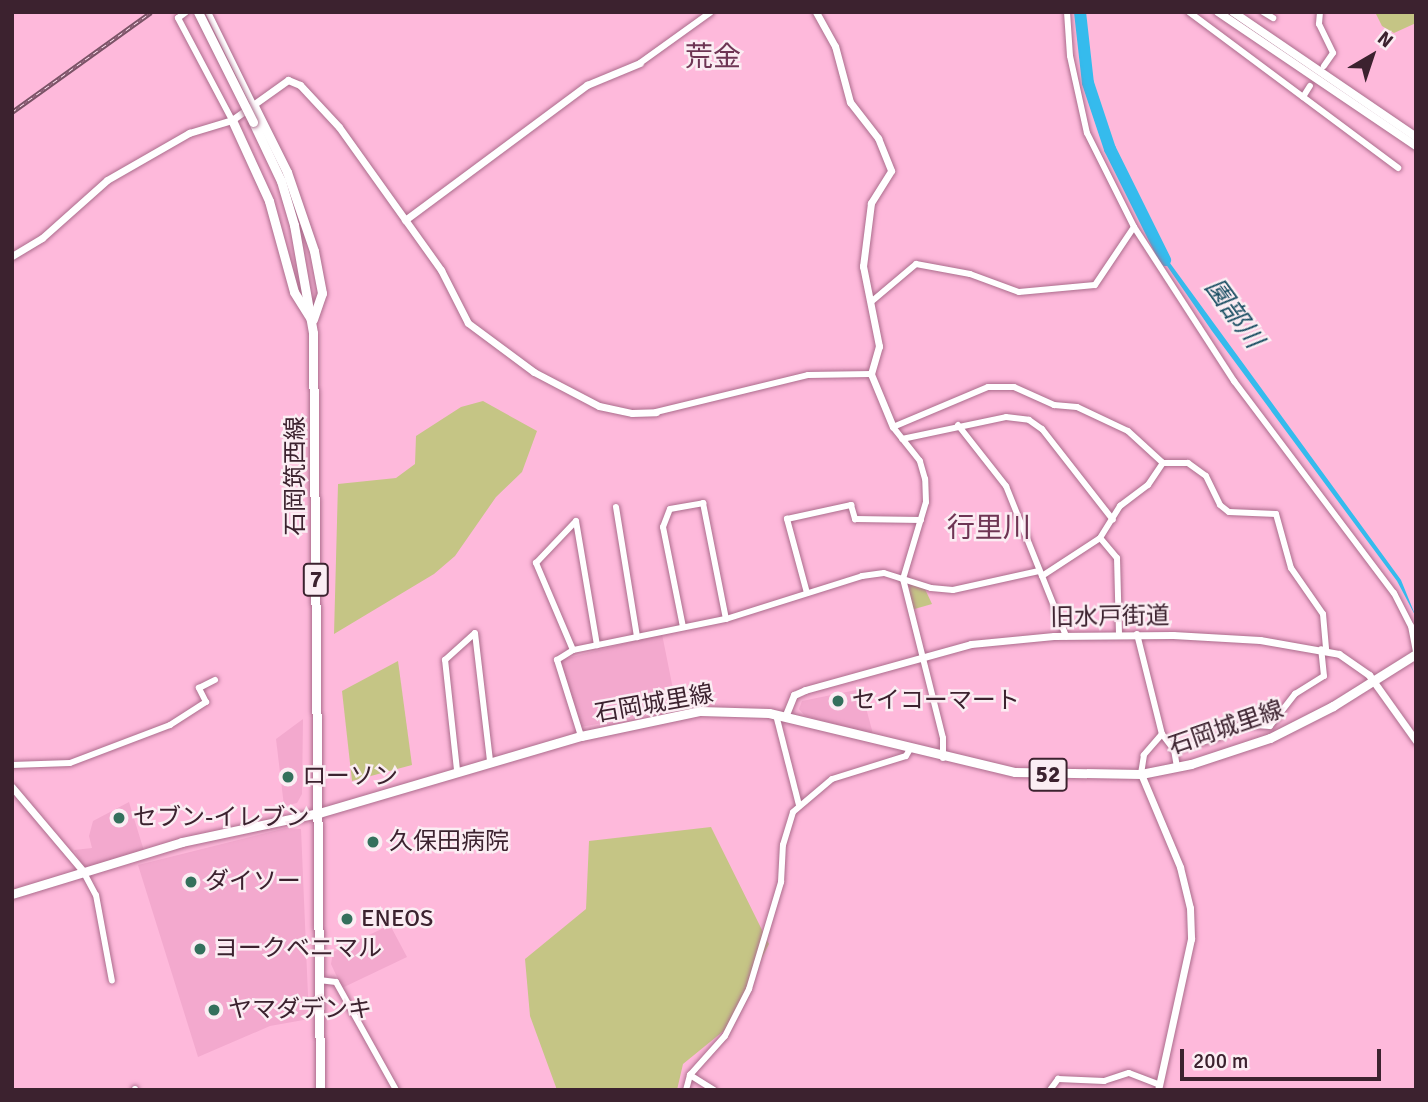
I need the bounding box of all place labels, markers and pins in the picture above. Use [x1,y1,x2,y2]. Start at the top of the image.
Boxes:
place label: セイコーマート [852,687,1020,715]
marker: セイコーマート [830,693,846,709]
place label: ローソン [302,763,398,791]
marker: ローソン [280,769,296,785]
place label: セブン-イレブン [133,804,309,832]
marker: セブン-イレブン [111,810,127,826]
place label: 久保田病院 [389,828,509,856]
marker: 久保田病院 [363,832,383,852]
place label: ダイソー [205,868,301,896]
marker: ダイソー [183,874,199,890]
place label: ENEOS [361,905,433,933]
marker: ENEOS [339,911,355,927]
place label: ヨークベニマル [214,935,382,963]
marker: ヨークベニマル [192,941,208,957]
place label: ヤマダデンキ [228,996,372,1024]
marker: ヤマダデンキ [206,1002,222,1018]

